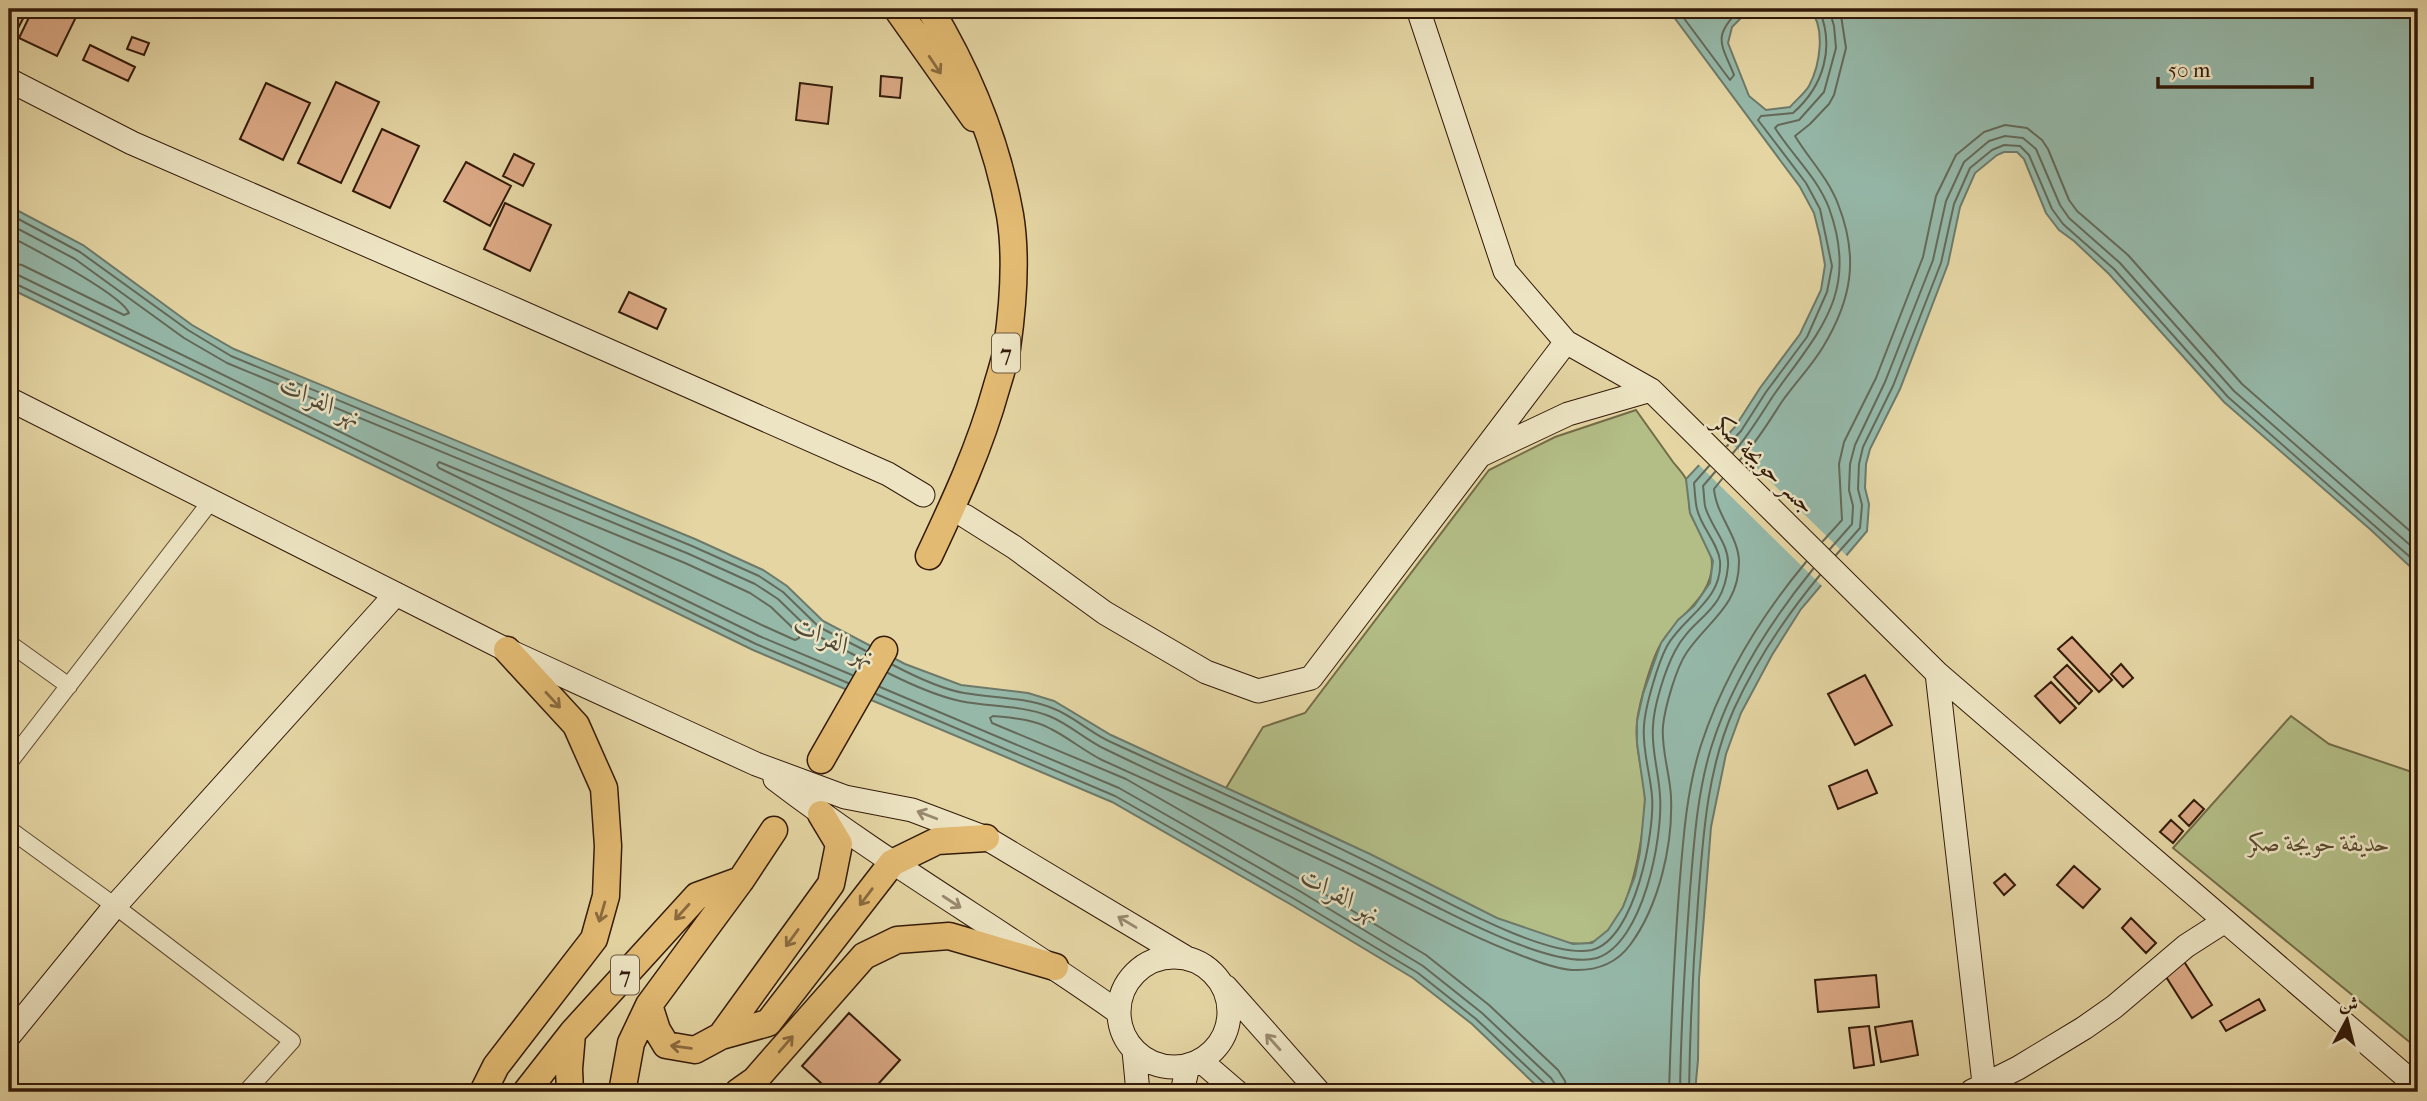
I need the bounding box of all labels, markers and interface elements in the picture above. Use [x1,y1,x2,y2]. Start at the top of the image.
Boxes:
scale bar [2158,46,2312,90]
one-way arrow [928,55,943,74]
text: 50 m [2168,58,2211,82]
road number: 7 [992,334,1020,372]
water label: نهر الفرات [275,369,367,434]
street label: جسر حويجة صكر [1703,406,1821,521]
water label: نهر الفرات [789,609,881,674]
one-way arrow [545,691,562,708]
one-way arrow [916,808,938,821]
park label: حديقة حويجة صكر [2246,829,2390,858]
water label: نهر الفرات [1295,860,1387,931]
one-way arrow [859,887,873,906]
one-way arrow [942,895,962,909]
one-way arrow [594,901,607,923]
one-way arrow [674,903,691,920]
one-way arrow [1117,915,1137,929]
one-way arrow [785,928,800,947]
road number: 7 [611,956,639,994]
north arrow [2312,986,2382,1056]
text: ش [2338,992,2360,1016]
one-way arrow [1265,1033,1281,1051]
one-way arrow [778,1036,794,1054]
one-way arrow [670,1041,693,1054]

